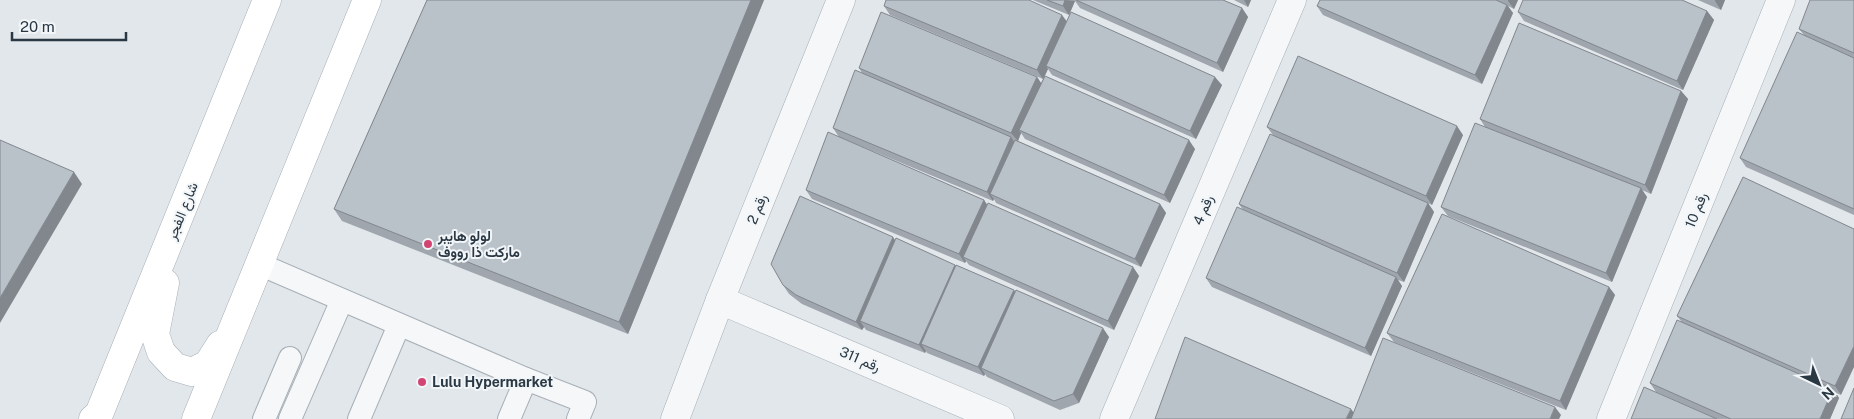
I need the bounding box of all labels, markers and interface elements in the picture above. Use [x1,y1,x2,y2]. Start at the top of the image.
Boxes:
scale bar [12,10,126,42]
text: 20 m [20,18,55,35]
street label: شارع الفجر [163,180,204,244]
street label: رقم 10 [1682,190,1711,230]
street label: رقم 2 [744,192,771,227]
street label: رقم 4 [1190,192,1217,228]
place label: لولو هايبر ماركت ذا رووف [437,228,520,261]
marker: لولو هايبر ماركت ذا رووف [422,238,434,250]
street label: رقم 311 [837,343,883,376]
north arrow [1794,359,1844,409]
place label: Lulu Hypermarket [432,374,553,390]
marker: Lulu Hypermarket [416,376,428,388]
text: N [1818,384,1837,403]

